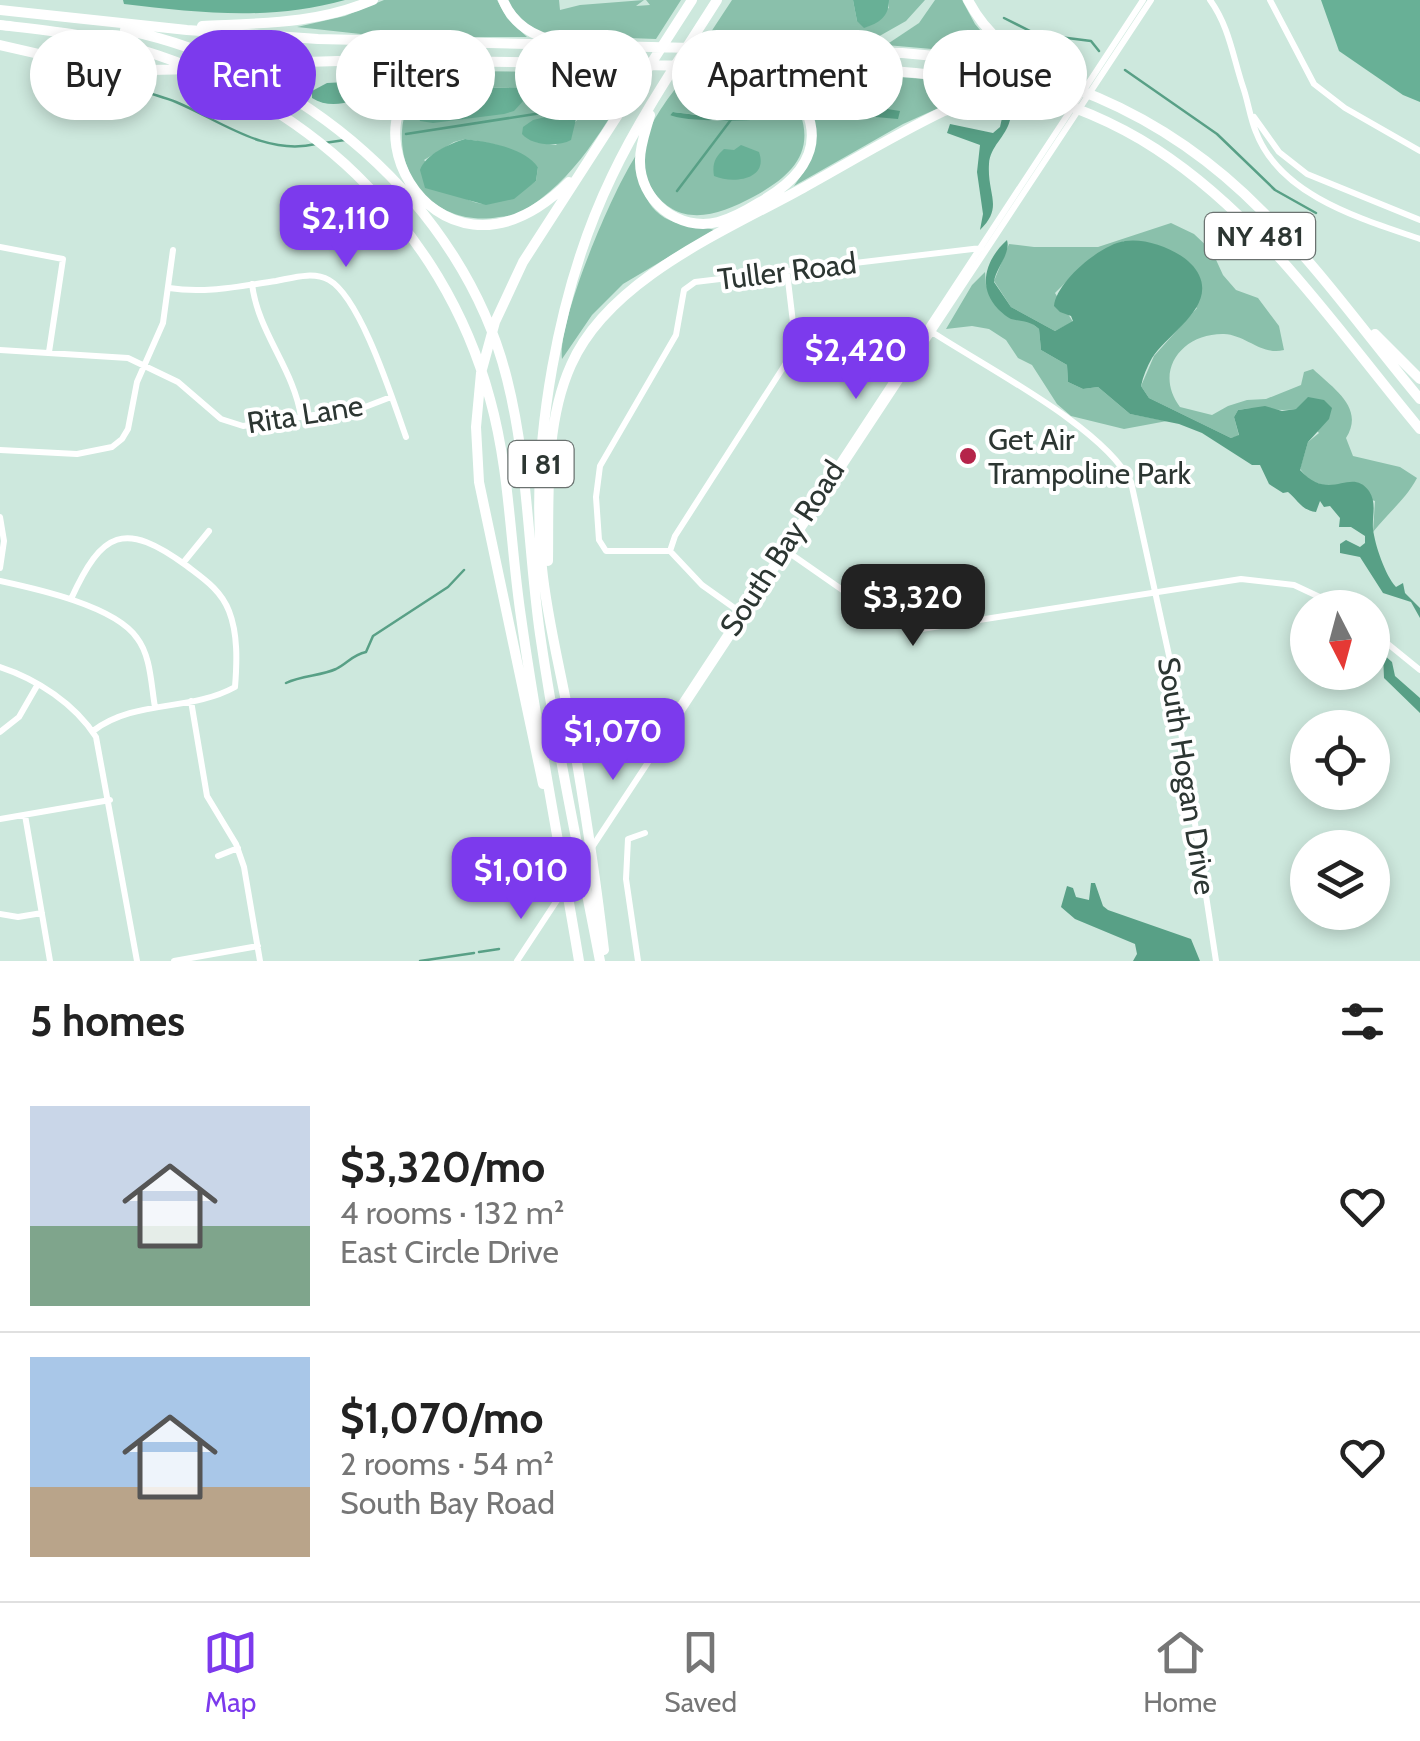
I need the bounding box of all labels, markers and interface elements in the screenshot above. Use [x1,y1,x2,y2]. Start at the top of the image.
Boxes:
chip: Buy [30,30,157,120]
chip: Rent [177,30,316,120]
chip: Filters [336,30,495,120]
chip: New [515,30,652,120]
chip: Apartment [672,30,903,120]
chip: House [923,30,1087,120]
pin: $2,110 [265,185,427,270]
text: $2,110 [302,198,390,237]
road number: NY 481 [1205,213,1315,259]
street label: Tuller Road [715,244,859,298]
pin: $2,420 [775,317,937,402]
text: $2,420 [805,330,907,369]
street label: Rita Lane [244,387,366,441]
place label: Get Air Trampoline Park [988,421,1191,492]
road number: I 81 [508,441,574,487]
marker: Get Air Trampoline Park [957,445,979,467]
street label: South Bay Road [712,453,852,643]
pin: $3,320 [832,564,994,649]
text: $3,320 [863,577,963,616]
north arrow [1290,590,1390,690]
map controls [1290,590,1390,930]
street label: South Hogan Drive [1150,654,1224,898]
pin: $1,070 [532,698,694,783]
button: locate [1290,710,1390,810]
text: $1,070 [564,711,662,750]
button: layers [1290,830,1390,930]
pin: $1,010 [440,837,602,922]
text: $1,010 [474,850,568,889]
icon: filters [1335,994,1390,1049]
text: 5 homes [30,995,185,1047]
text: $3,320/mo [340,1141,545,1193]
icon: home [110,1146,230,1266]
icon: heart [1335,1179,1390,1234]
text: 4 rooms · 132 m² [340,1193,564,1232]
text: East Circle Drive [340,1232,559,1271]
text: $1,070/mo [340,1392,543,1444]
icon: home [110,1397,230,1517]
icon: heart [1335,1430,1390,1485]
text: 2 rooms · 54 m² [340,1444,554,1483]
text: South Bay Road [340,1483,555,1522]
tab: Map [203,1625,258,1719]
tab: Saved [664,1625,737,1719]
tab: Home [1143,1625,1217,1719]

